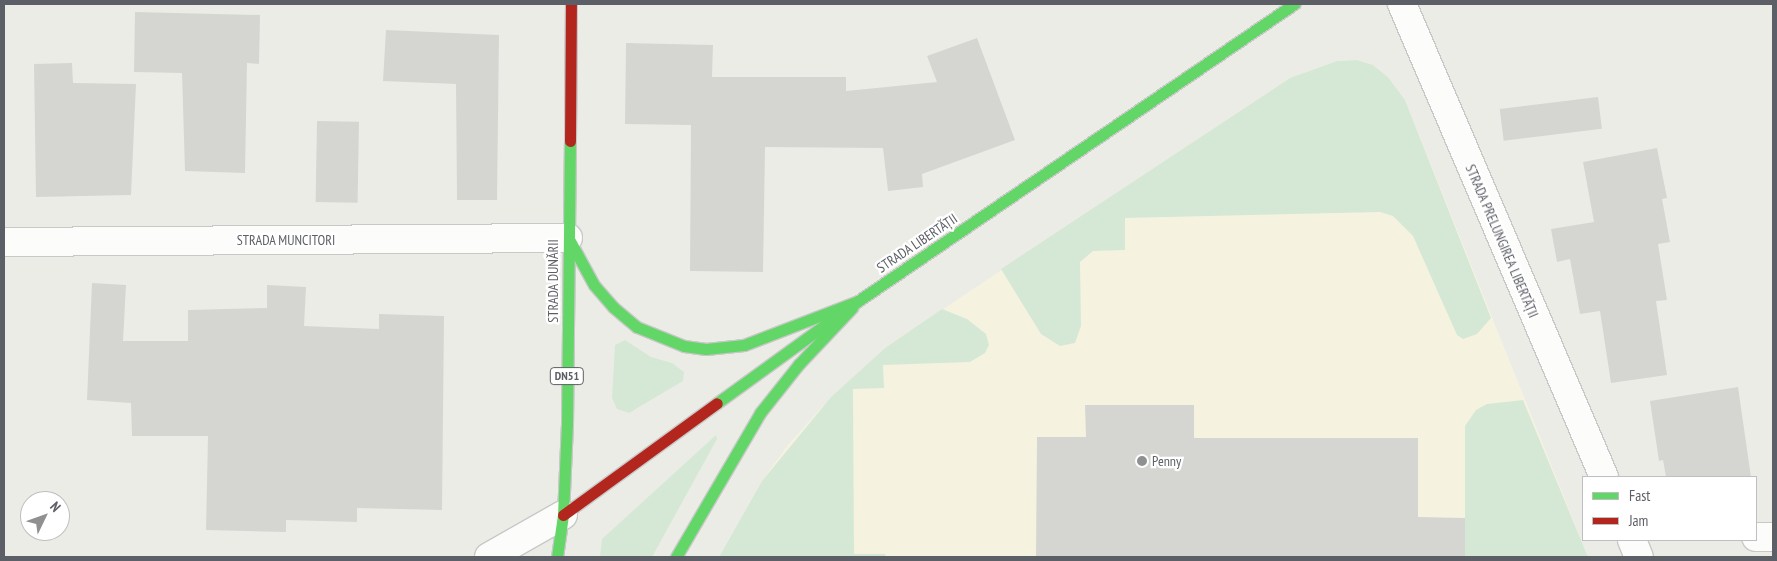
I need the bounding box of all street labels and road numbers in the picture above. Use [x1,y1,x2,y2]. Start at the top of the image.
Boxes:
street label: STRADA PRELUNGIREA LIBERTĂȚII [1462,161,1542,321]
street label: STRADA LIBERTĂȚII [873,210,961,276]
street label: STRADA MUNCITORI [237,232,335,248]
street label: STRADA DUNĂRII [545,239,561,323]
road number: DN51 [550,366,584,386]

